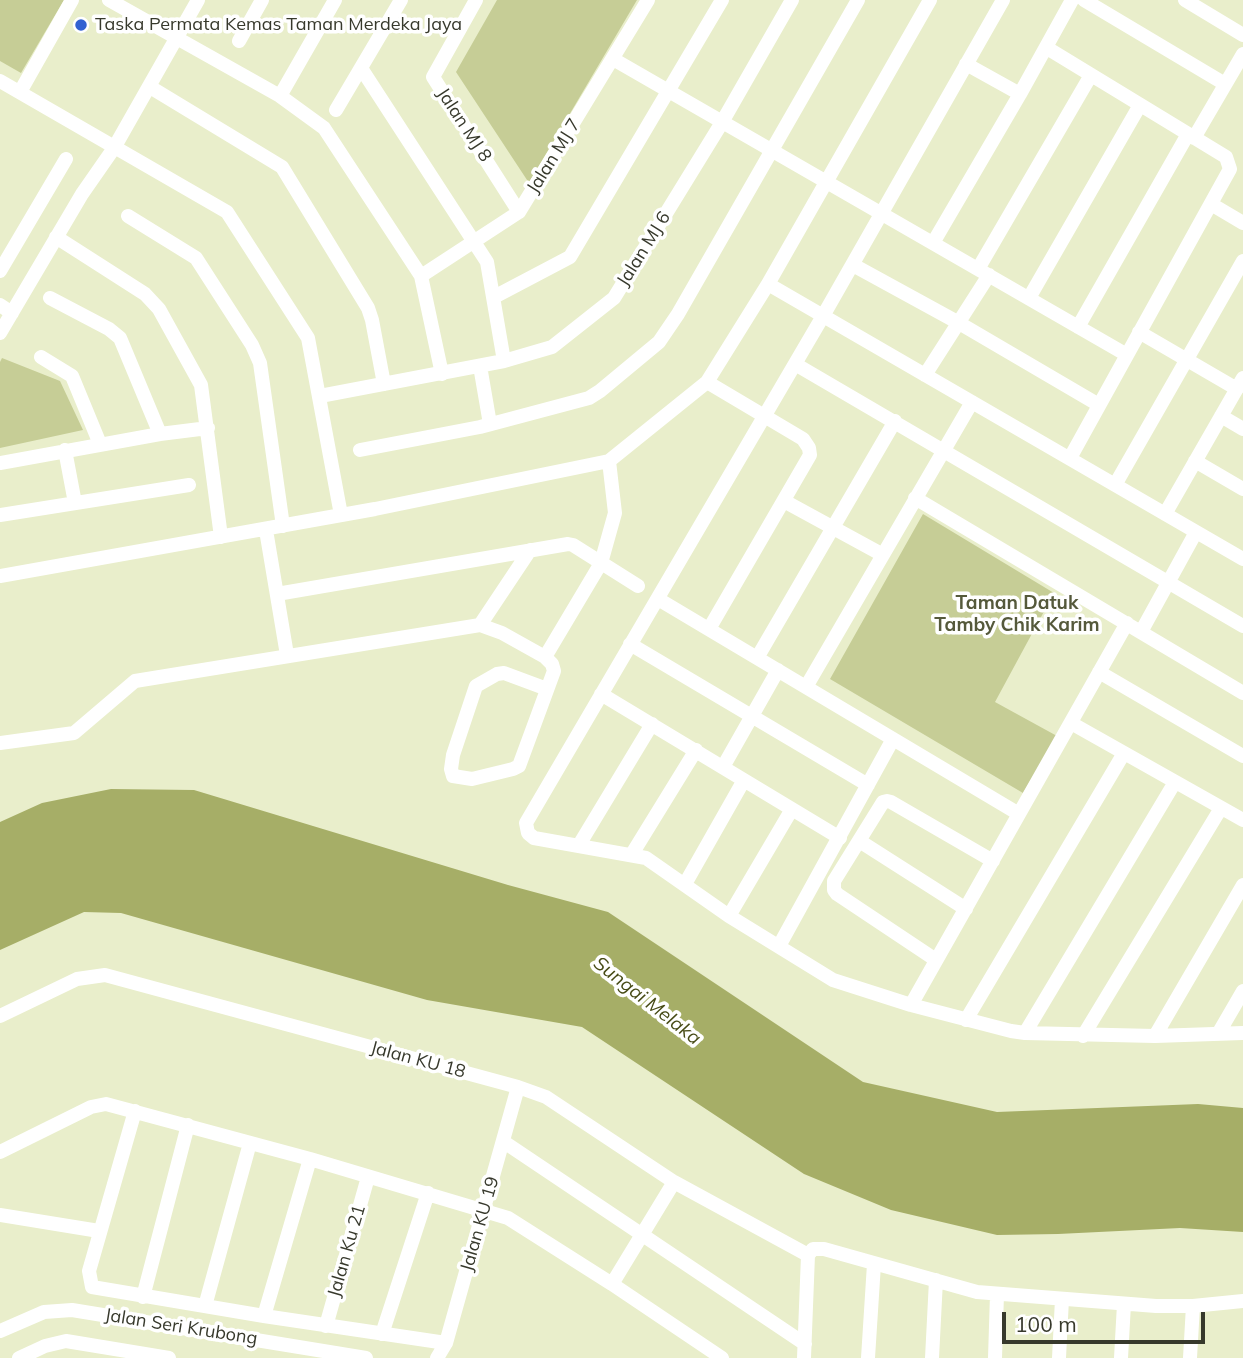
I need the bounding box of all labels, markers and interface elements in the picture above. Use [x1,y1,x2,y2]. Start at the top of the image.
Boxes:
place label: Taska Permata Kemas Taman Merdeka Jaya [95,14,462,36]
marker: Taska Permata Kemas Taman Merdeka Jaya [73,17,89,33]
street label: Jalan MJ 8 [432,84,496,166]
street label: Jalan MJ 7 [523,115,585,197]
street label: Jalan MJ 6 [613,208,675,290]
district label: Taman Datuk Tamby Chik Karim [934,592,1100,636]
water label: Sungai Melaka [589,952,705,1050]
street label: Jalan KU 18 [368,1037,468,1083]
street label: Jalan KU 19 [456,1174,504,1274]
street label: Jalan Ku 21 [324,1202,370,1300]
scale bar [1005,1298,1208,1342]
street label: Jalan Seri Krubong [103,1304,259,1350]
text: 100 m [1015,1311,1077,1337]

